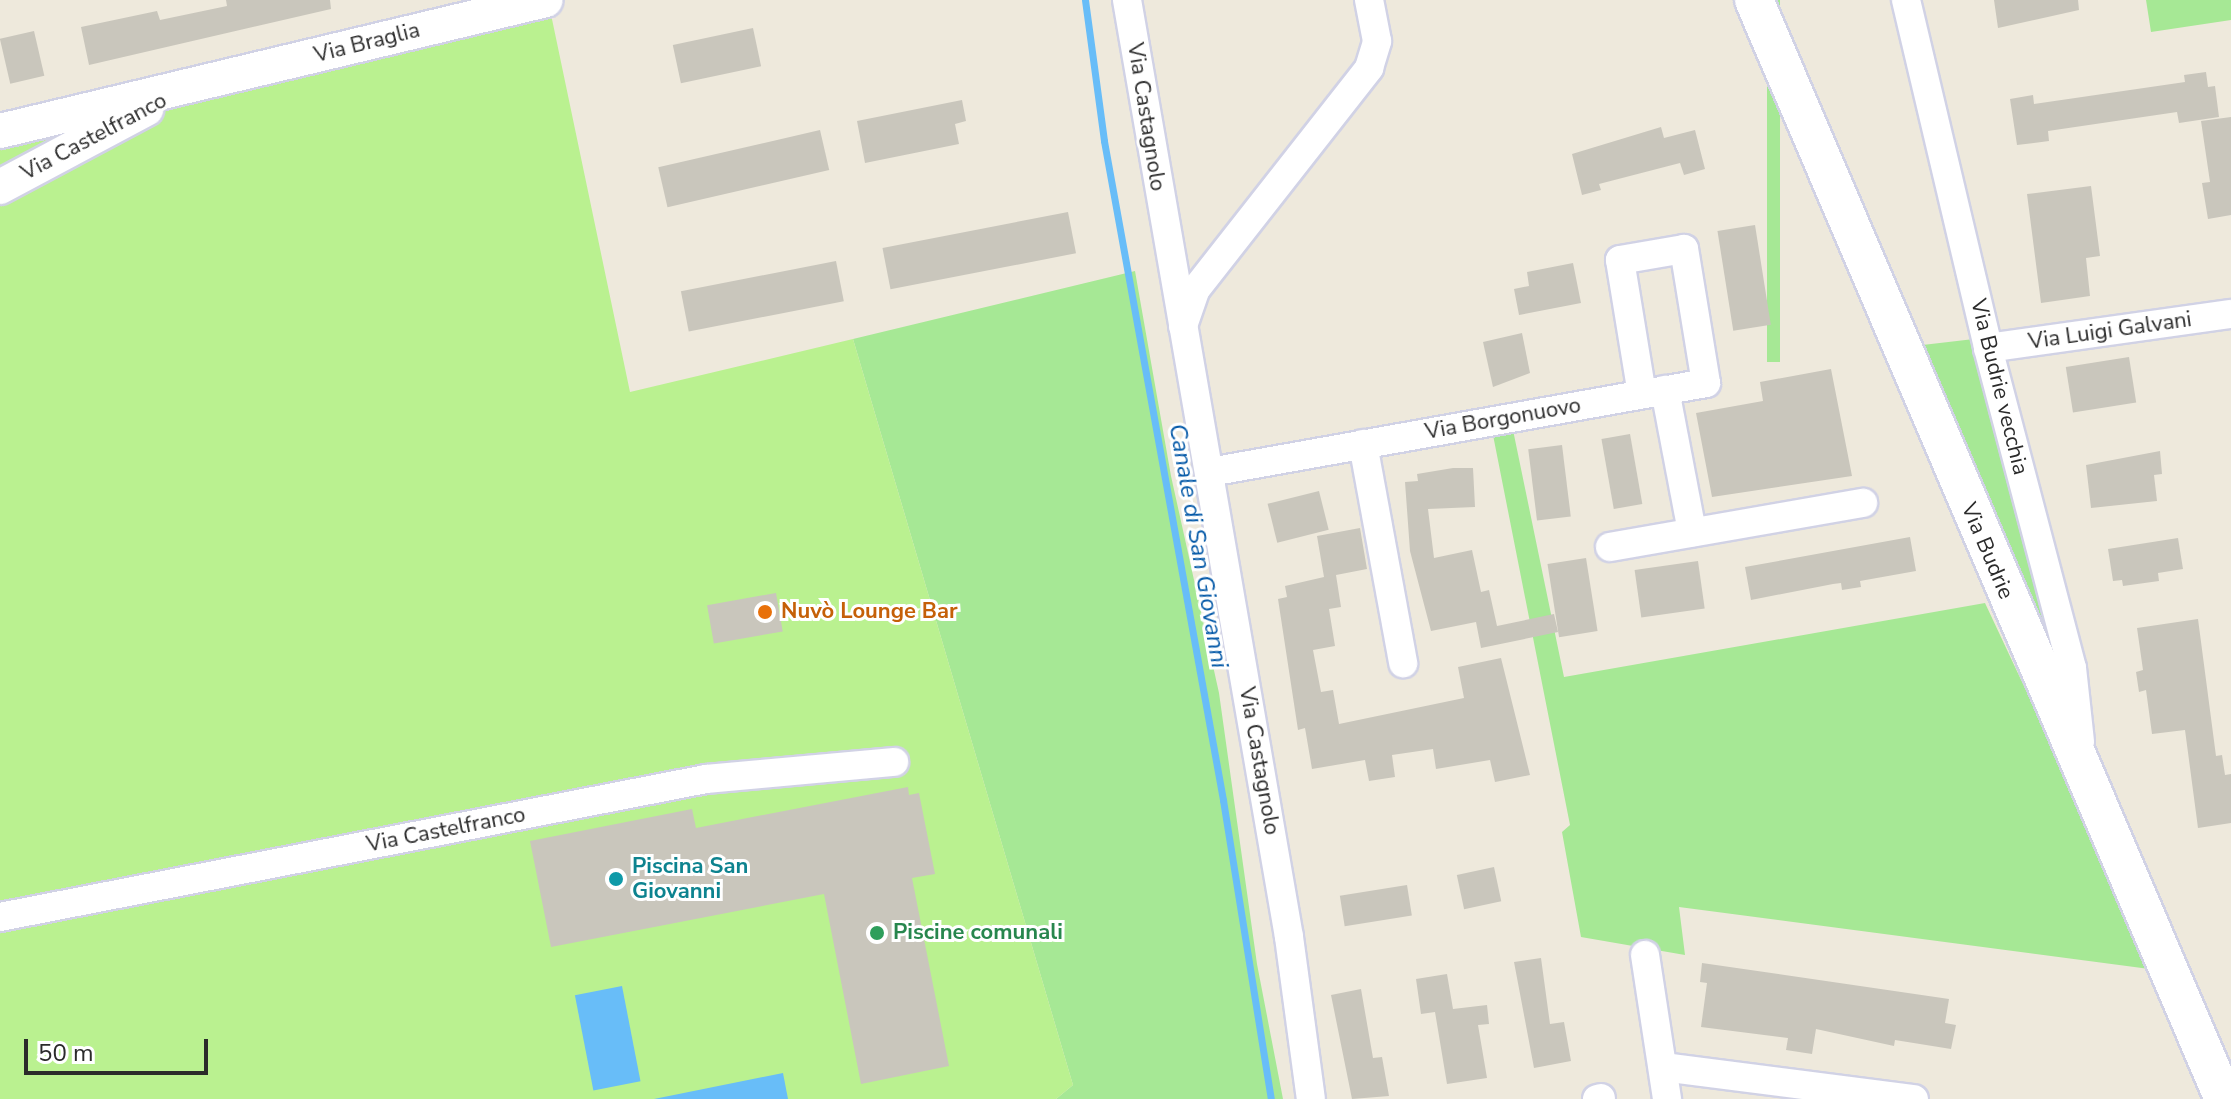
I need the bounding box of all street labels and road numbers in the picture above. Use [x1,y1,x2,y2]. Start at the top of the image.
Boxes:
street label: Via Braglia [311,17,423,69]
street label: Via Castagnolo [1121,41,1171,193]
street label: Via Castelfranco [17,87,171,187]
street label: Via Budrie vecchia [1964,296,2034,478]
street label: Via Luigi Galvani [2027,306,2193,356]
street label: Via Borgonuovo [1423,392,1583,446]
street label: Via Budrie [1955,499,2019,603]
street label: Via Castagnolo [1233,685,1285,837]
street label: Via Castelfranco [364,802,528,858]

